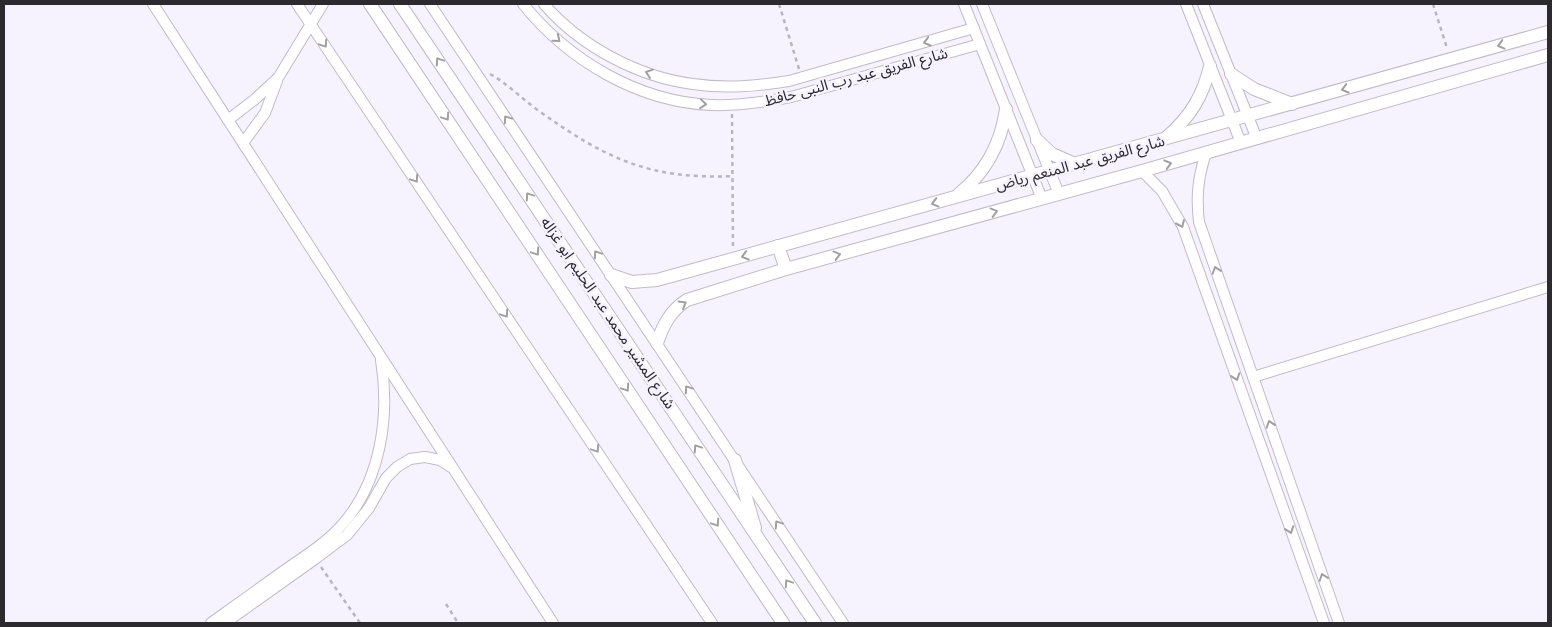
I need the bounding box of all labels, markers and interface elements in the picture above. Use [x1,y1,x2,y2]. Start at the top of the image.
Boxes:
one-way arrow [551,33,560,42]
one-way arrow [923,36,931,46]
one-way arrow [318,39,328,48]
one-way arrow [1498,40,1506,50]
street label: شارع الفريق عبد رب النبى حافظ [762,44,951,113]
one-way arrow [435,58,445,67]
one-way arrow [646,69,654,79]
one-way arrow [1340,83,1349,94]
one-way arrow [699,98,707,109]
one-way arrow [439,112,449,121]
one-way arrow [504,115,513,125]
street label: شارع الفريق عبد المنعم رياض [993,132,1168,197]
one-way arrow [1163,159,1171,169]
one-way arrow [409,174,418,183]
one-way arrow [526,193,535,202]
one-way arrow [932,197,940,207]
one-way arrow [990,207,998,217]
street label: شارع المشير محمد عبد الحليم ابو غزاله [534,214,679,414]
one-way arrow [1174,219,1185,228]
one-way arrow [530,247,539,256]
one-way arrow [594,250,603,260]
one-way arrow [741,250,750,260]
one-way arrow [833,250,841,260]
one-way arrow [1212,267,1222,275]
one-way arrow [678,300,687,310]
one-way arrow [499,309,508,318]
one-way arrow [1230,372,1240,381]
one-way arrow [620,382,629,391]
one-way arrow [684,385,694,394]
one-way arrow [1265,420,1275,429]
one-way arrow [590,444,599,453]
one-way arrow [694,444,704,453]
one-way arrow [710,517,719,527]
one-way arrow [774,521,784,530]
one-way arrow [1284,525,1294,534]
one-way arrow [1319,574,1329,582]
one-way arrow [785,579,794,588]

